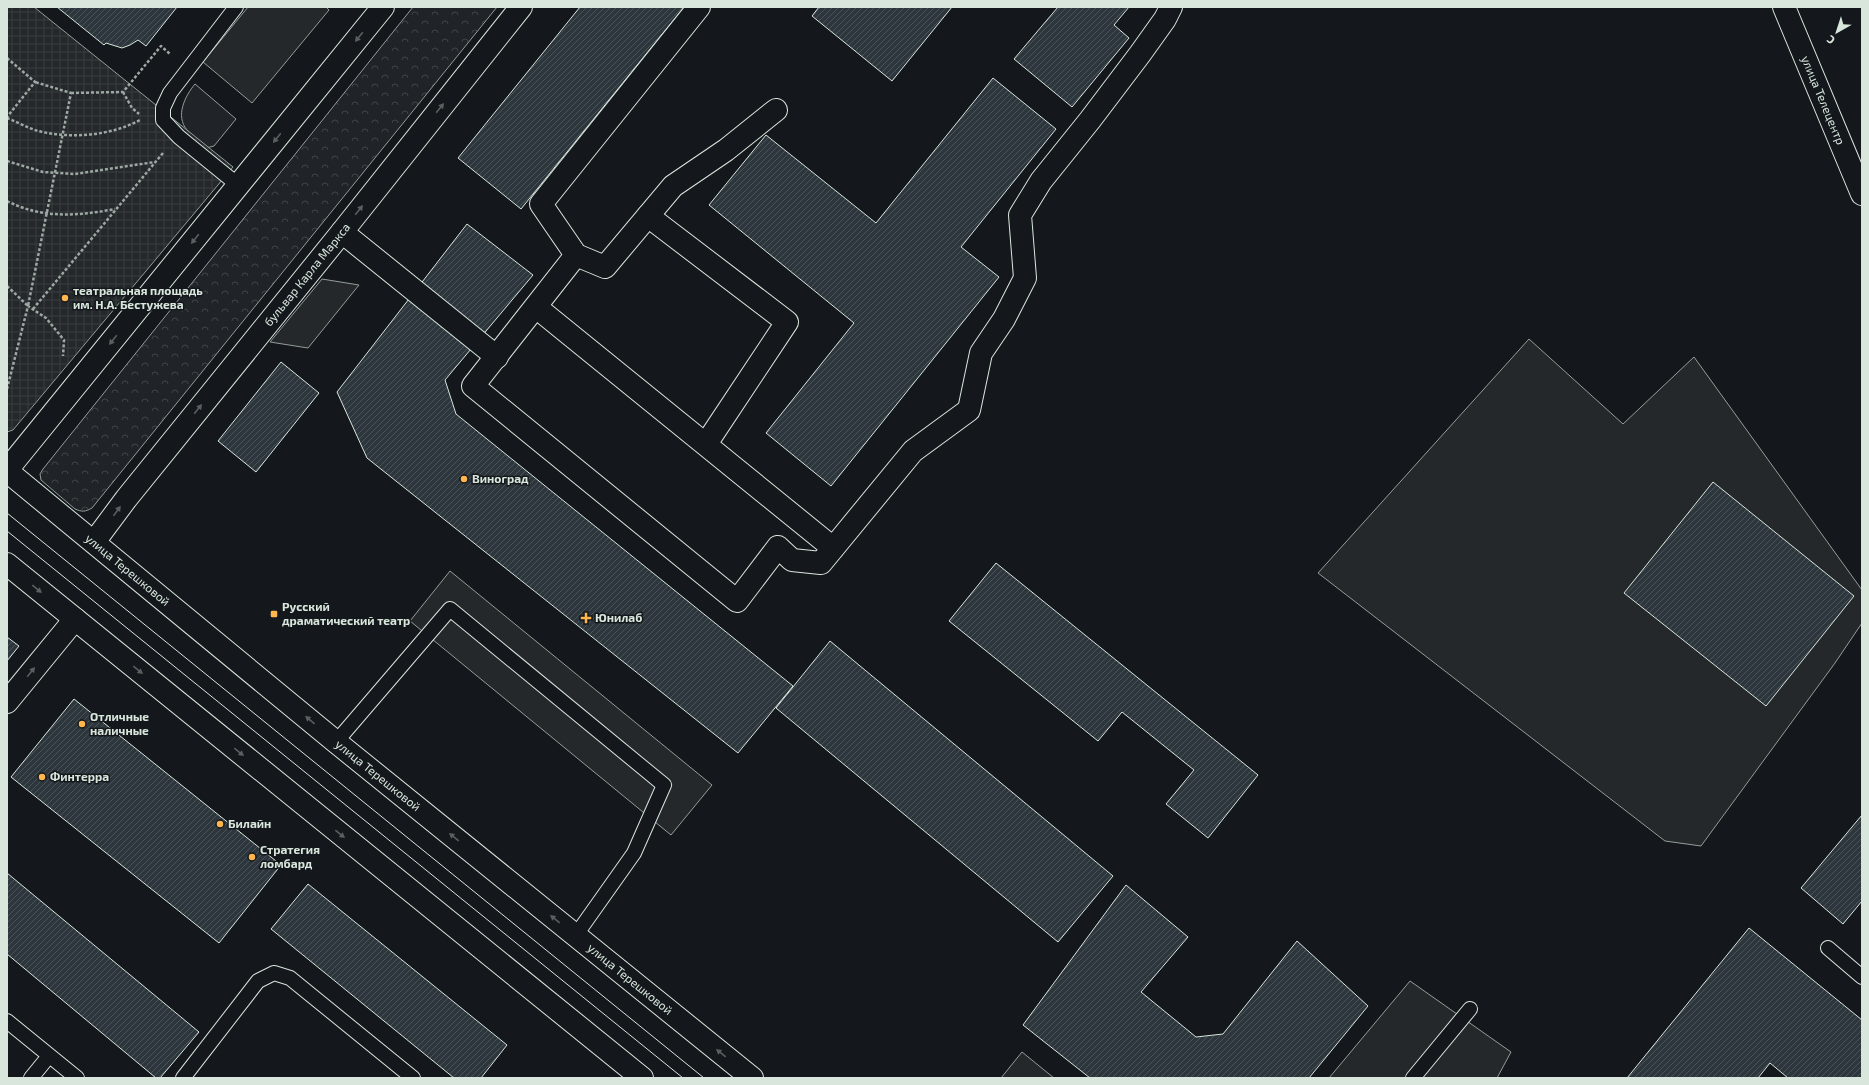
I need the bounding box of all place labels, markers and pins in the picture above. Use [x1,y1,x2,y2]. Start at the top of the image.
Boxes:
place label: театральная площадь им. Н.А. Бестужева [73,283,203,311]
marker: театральная площадь им. Н.А. Бестужева [60,293,70,303]
place label: Виноград [472,471,529,485]
marker: Виноград [459,474,469,484]
place label: Русский драматический театр [282,599,410,627]
marker: Русский драматический театр [269,609,279,619]
place label: Юнилаб [595,610,642,624]
marker: Юнилаб [580,612,592,624]
place label: Отличные наличные [90,709,149,737]
marker: Отличные наличные [77,719,87,729]
place label: Финтерра [50,769,109,783]
marker: Финтерра [37,772,47,782]
place label: Билайн [228,816,271,830]
marker: Билайн [215,819,225,829]
place label: Стратегия ломбард [260,842,320,870]
marker: Стратегия ломбард [247,852,257,862]

